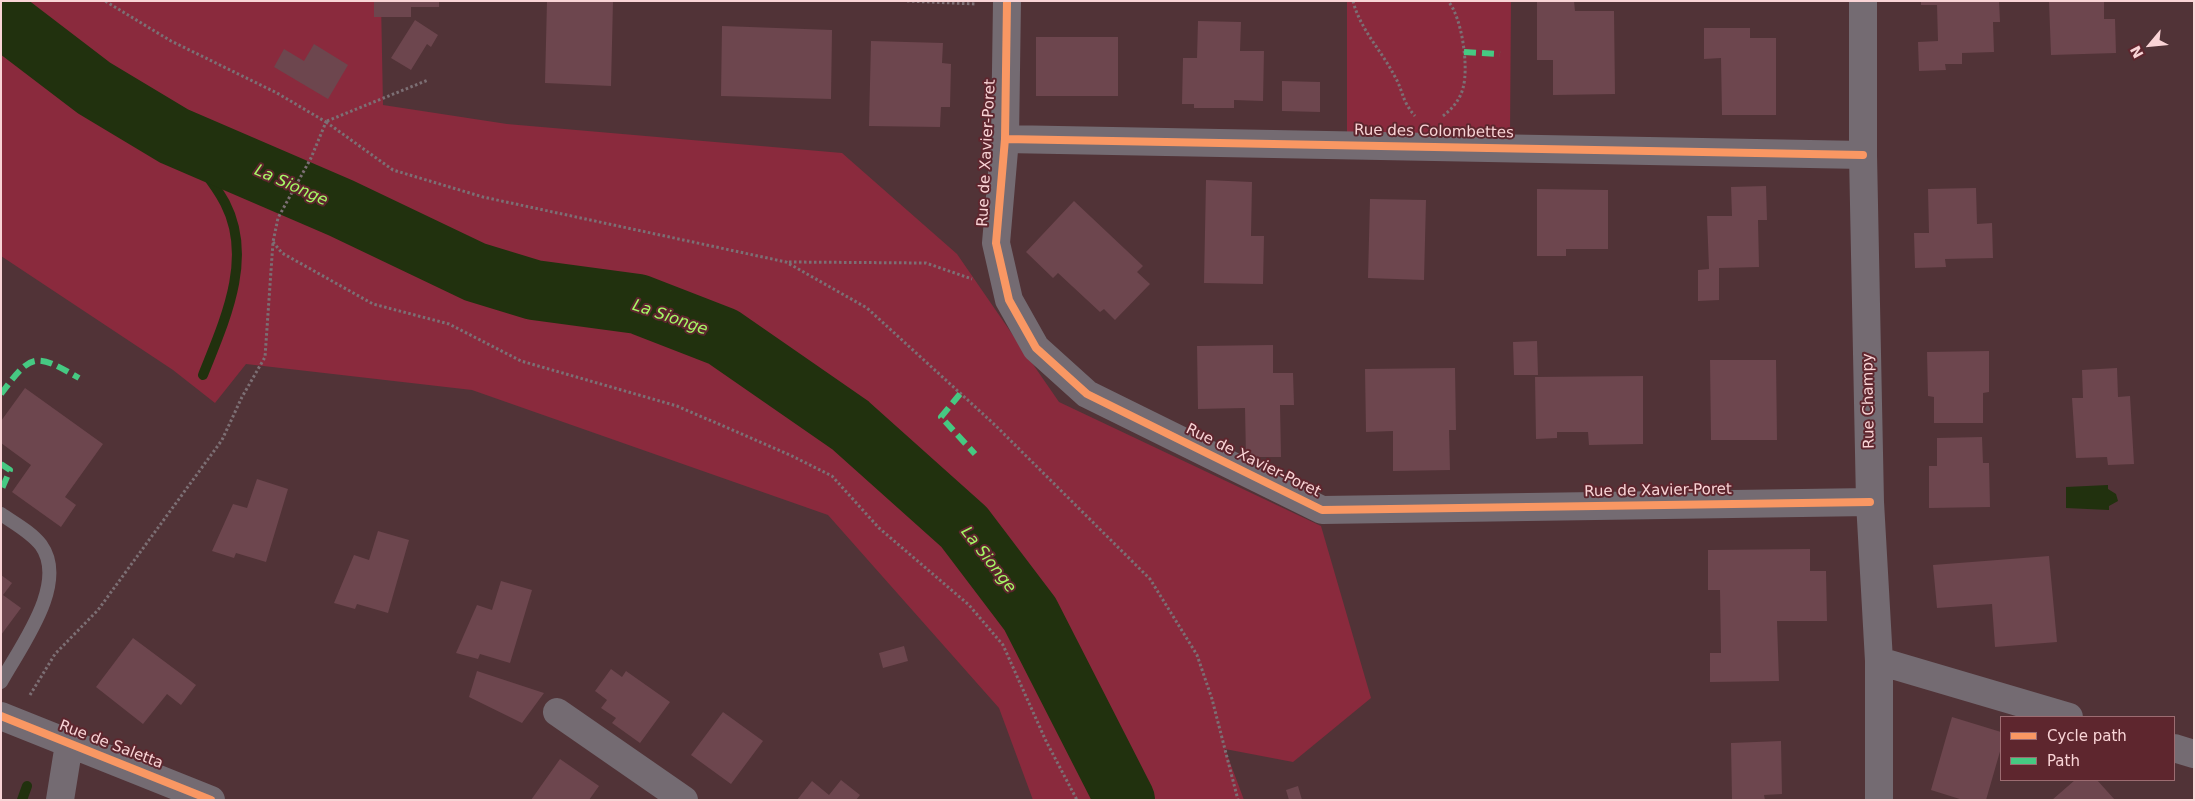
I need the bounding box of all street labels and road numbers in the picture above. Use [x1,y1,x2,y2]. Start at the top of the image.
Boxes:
street label: Rue de Xavier-Poret [974,79,1000,227]
street label: Rue des Colombettes [1354,122,1514,142]
street label: Rue Champy [1859,353,1879,449]
street label: Rue de Xavier-Poret [1183,421,1323,501]
street label: Rue de Xavier-Poret [1584,481,1732,501]
street label: Rue de Saletta [57,717,165,773]

